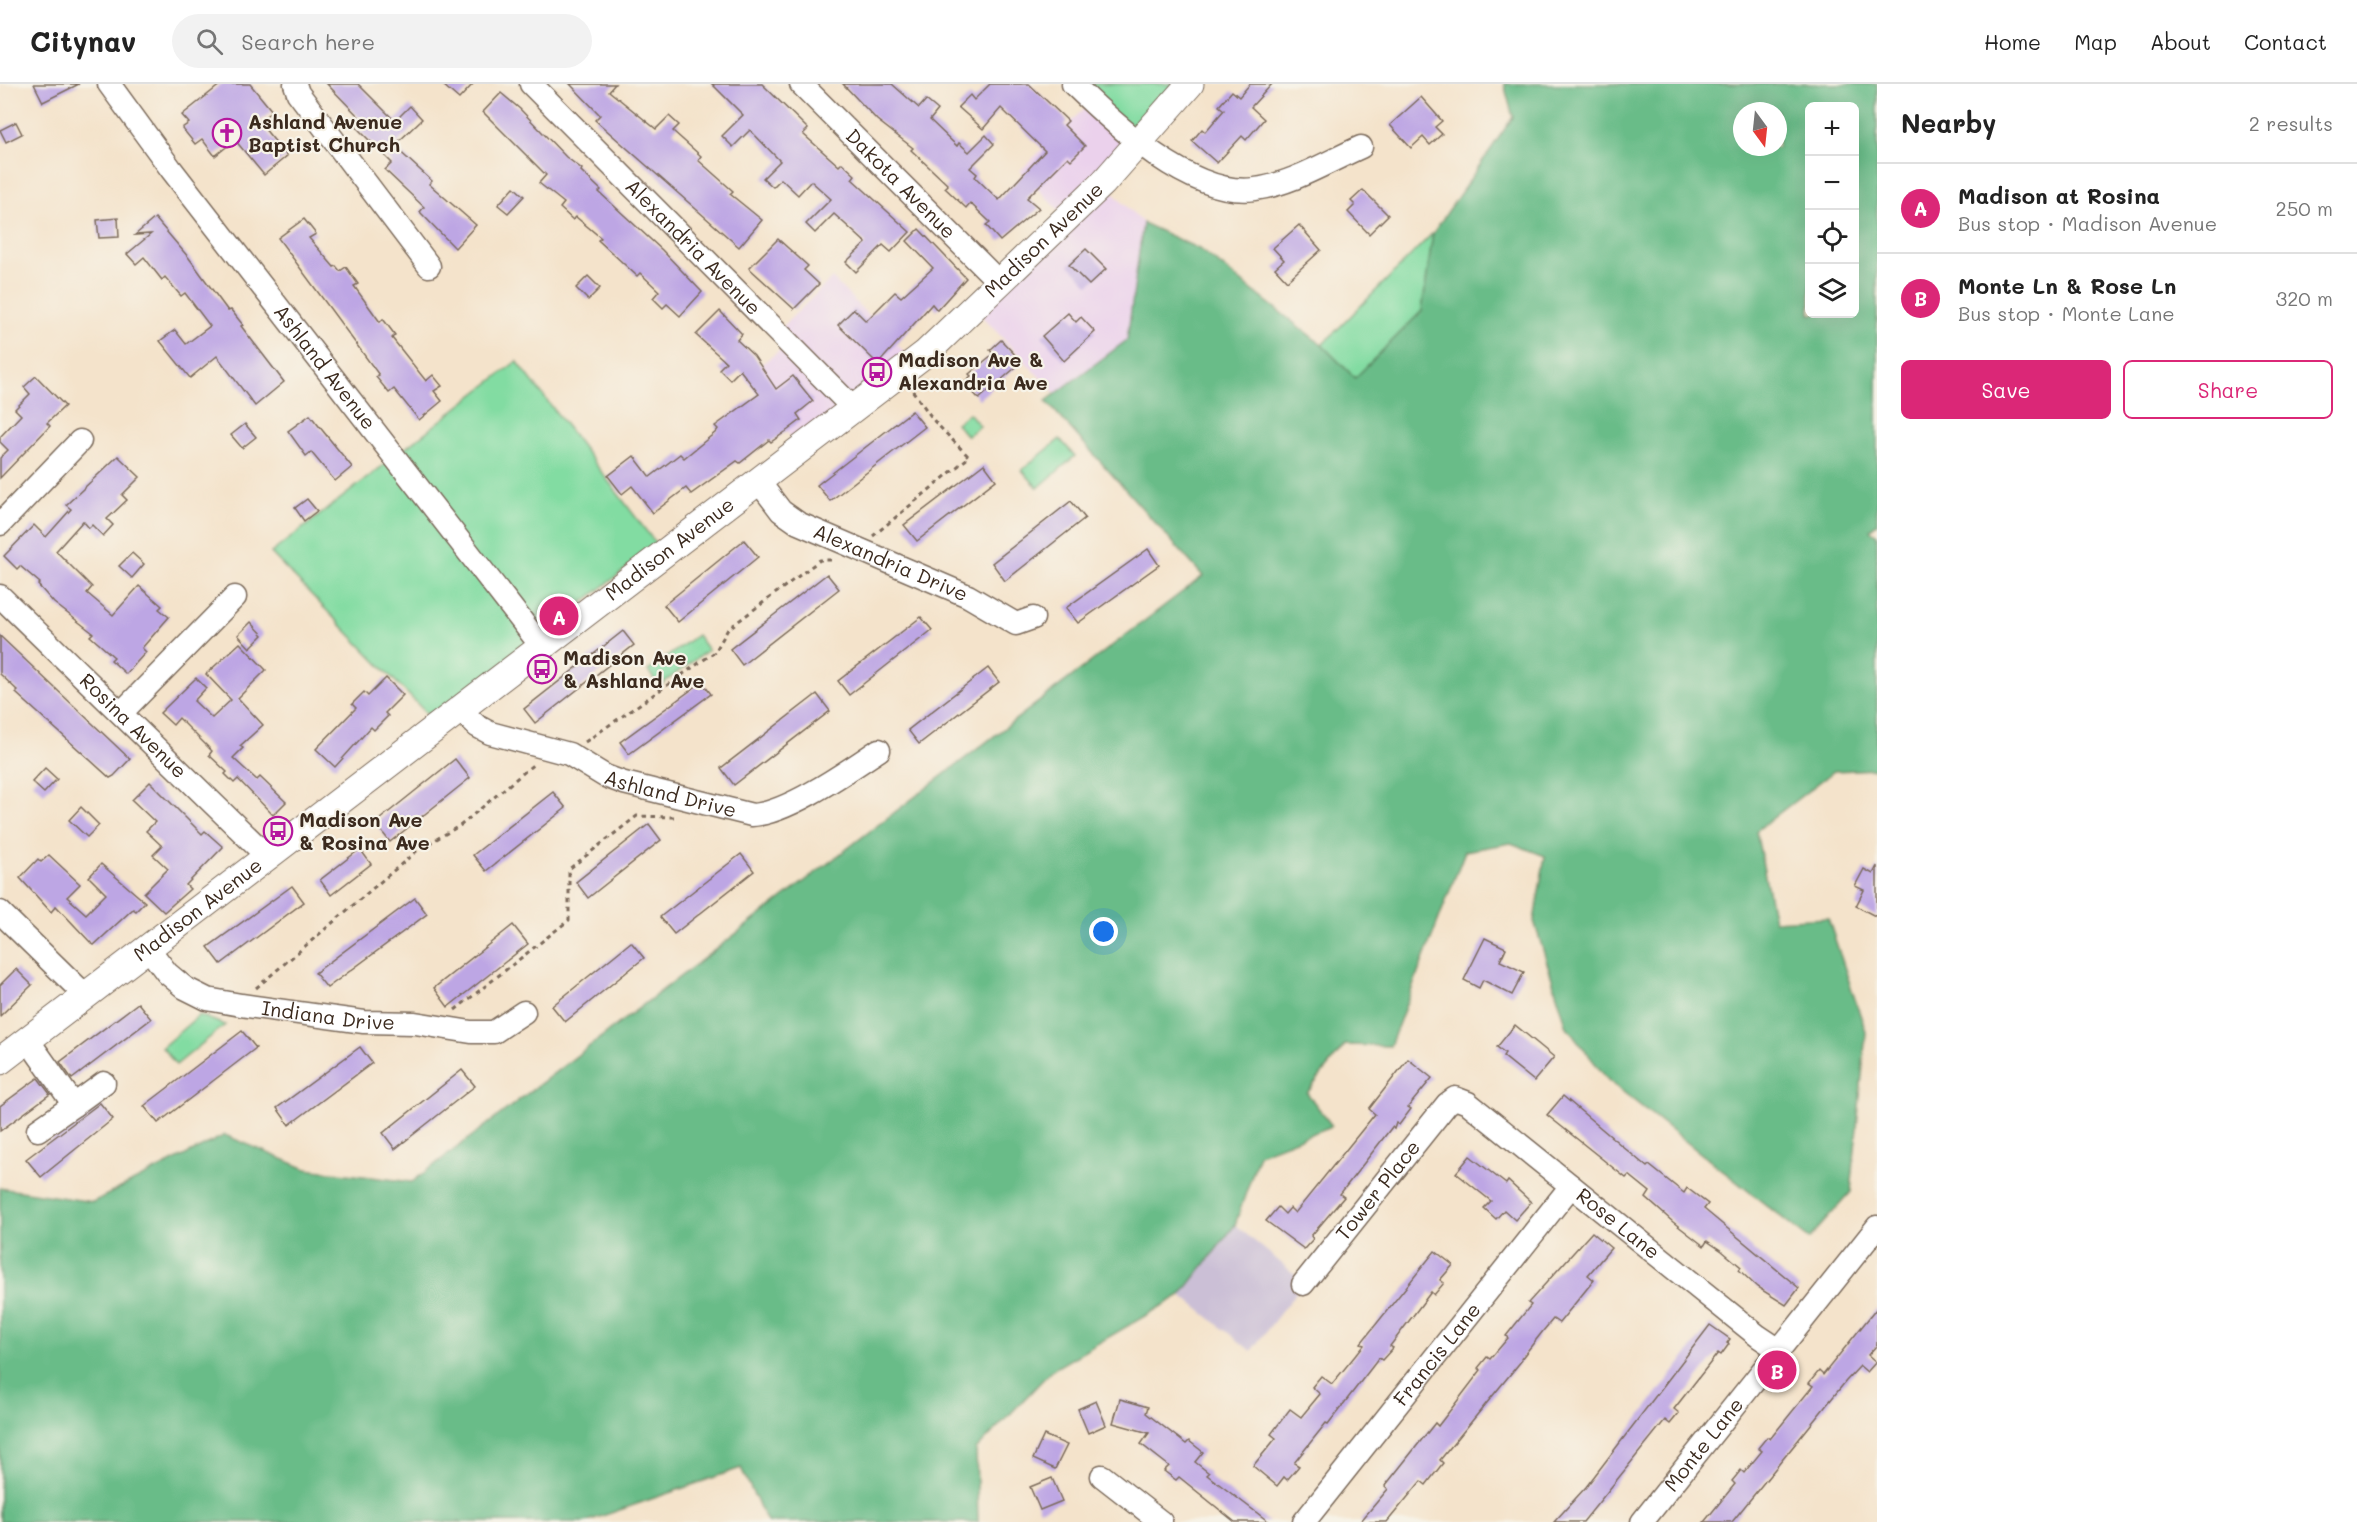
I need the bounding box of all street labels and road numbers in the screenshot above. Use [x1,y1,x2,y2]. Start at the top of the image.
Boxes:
street label: Dakota Avenue [841,122,962,244]
street label: Alexandria Avenue [620,173,767,320]
street label: Madison Avenue [978,176,1108,302]
street label: Ashland Avenue [269,299,382,434]
street label: Madison Avenue [599,491,739,606]
street label: Alexandria Drive [810,517,972,606]
street label: Rosina Avenue [75,667,193,783]
street label: Ashland Drive [601,763,739,823]
street label: Madison Avenue [127,851,267,967]
street label: Indiana Drive [260,994,395,1035]
street label: Tower Place [1329,1134,1425,1245]
street label: Rose Lane [1572,1181,1666,1264]
street label: Francis Lane [1387,1297,1486,1411]
street label: Monte Lane [1658,1392,1748,1496]

